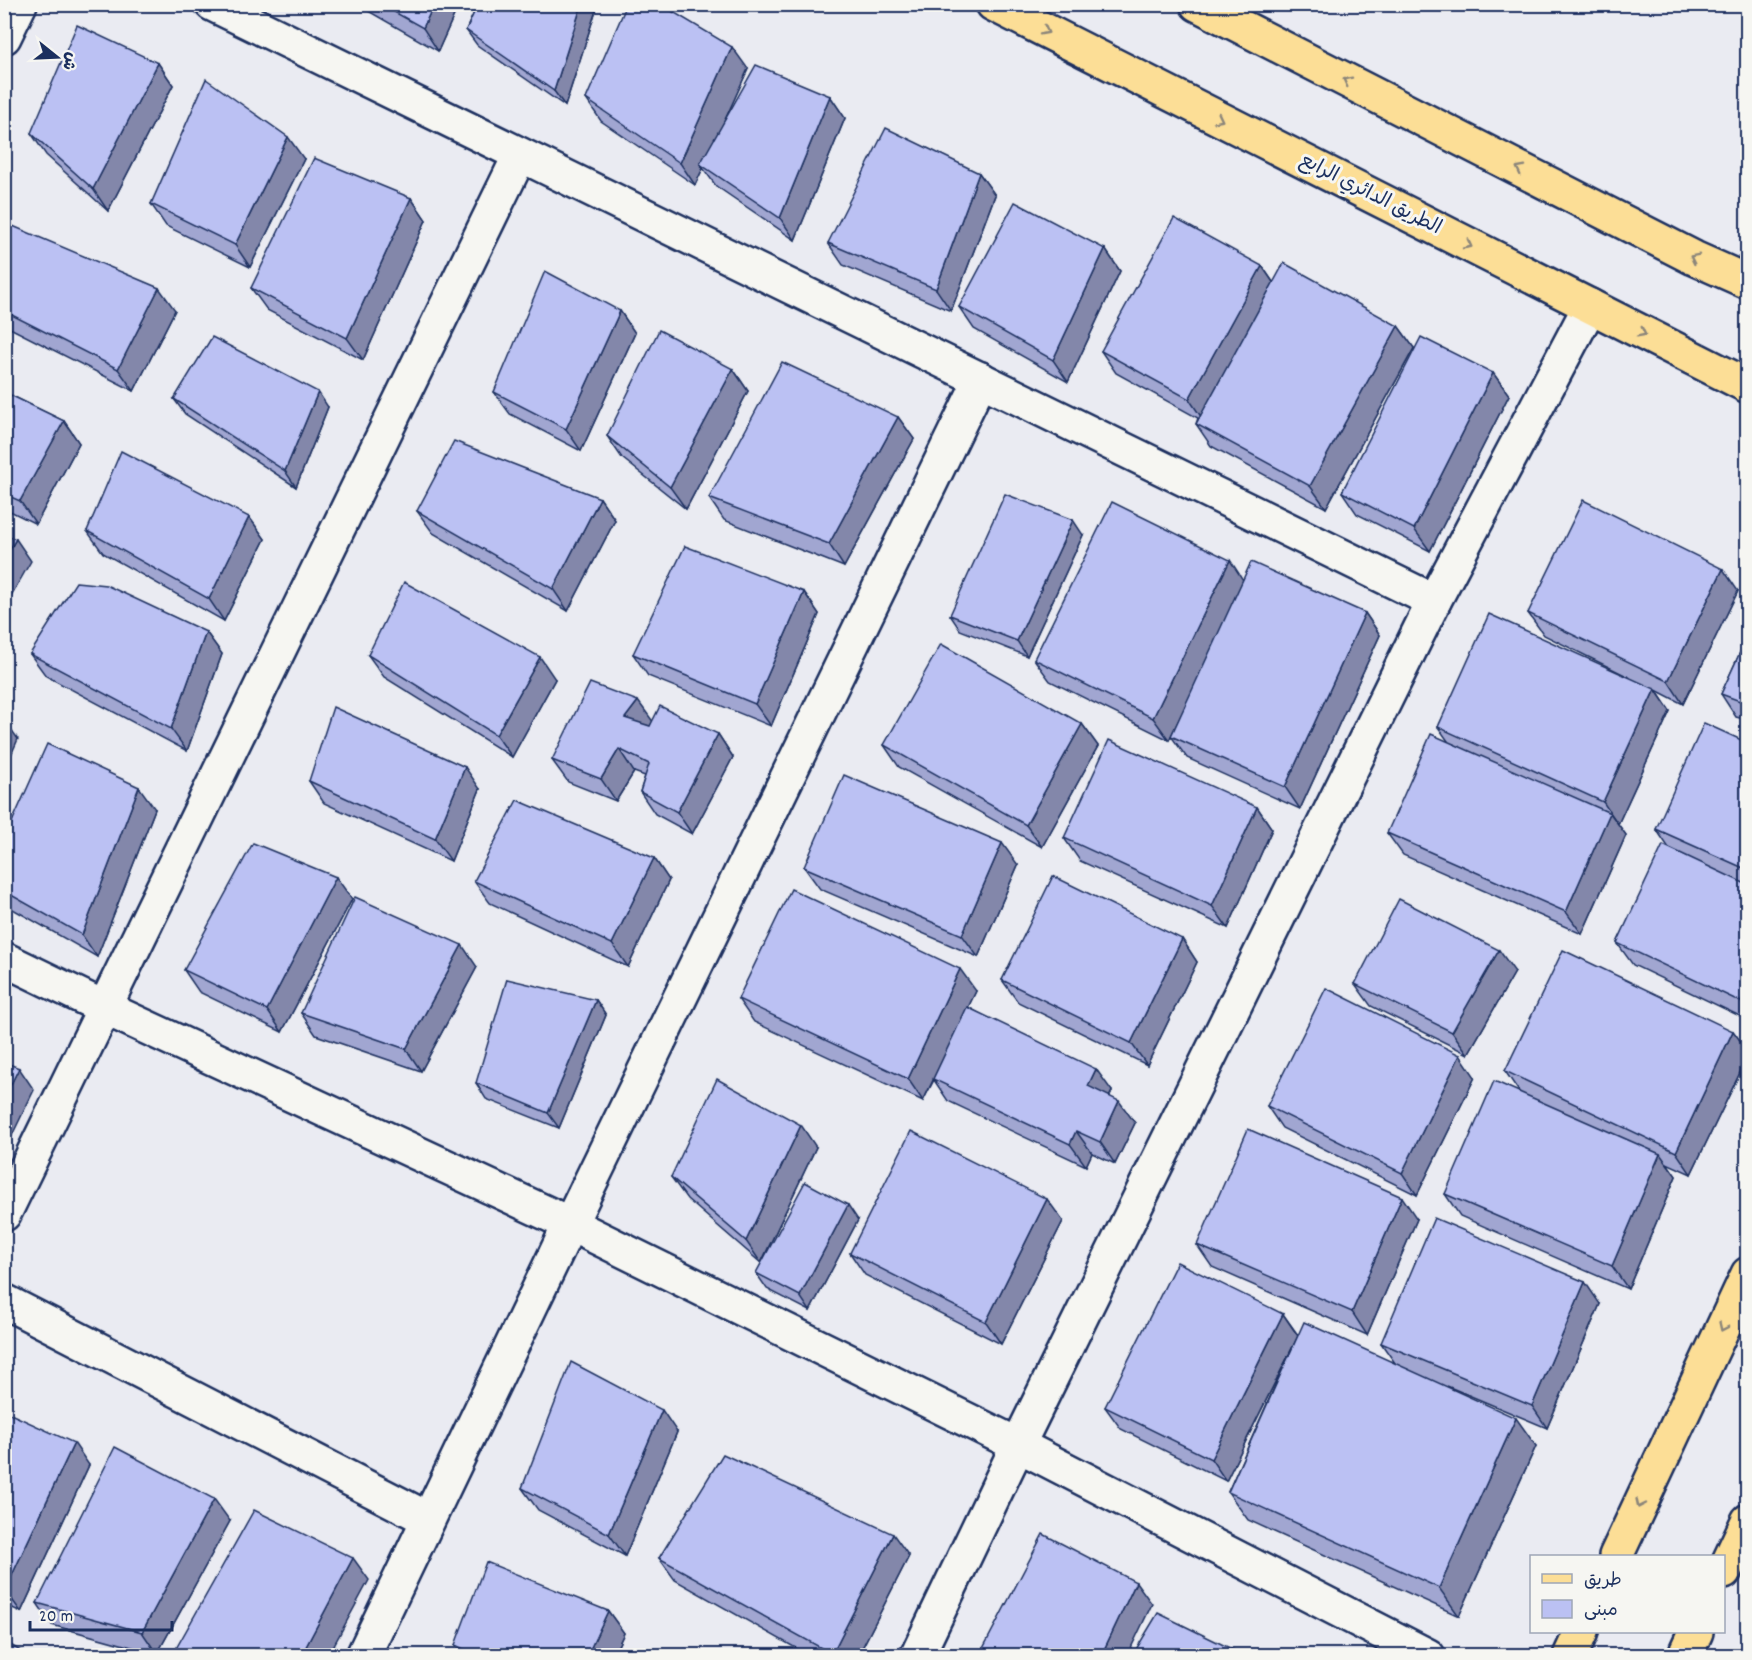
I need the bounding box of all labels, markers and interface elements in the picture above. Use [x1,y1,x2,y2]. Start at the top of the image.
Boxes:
one-way arrow [1039,24,1050,35]
north arrow [27,27,87,87]
text: ش [55,49,83,73]
one-way arrow [1342,77,1353,88]
one-way arrow [1213,111,1224,123]
street label: الطريق الدائري الرابع [1294,147,1446,243]
one-way arrow [1516,165,1527,177]
one-way arrow [1462,237,1473,249]
one-way arrow [1690,253,1701,265]
one-way arrow [1636,325,1647,337]
one-way arrow [1718,1320,1730,1331]
one-way arrow [1636,1497,1648,1508]
legend [1530,1555,1725,1633]
text: طريق [1584,1569,1622,1594]
scale bar [30,1594,172,1632]
text: مبنى [1584,1599,1618,1624]
text: 20 m [39,1605,73,1630]

